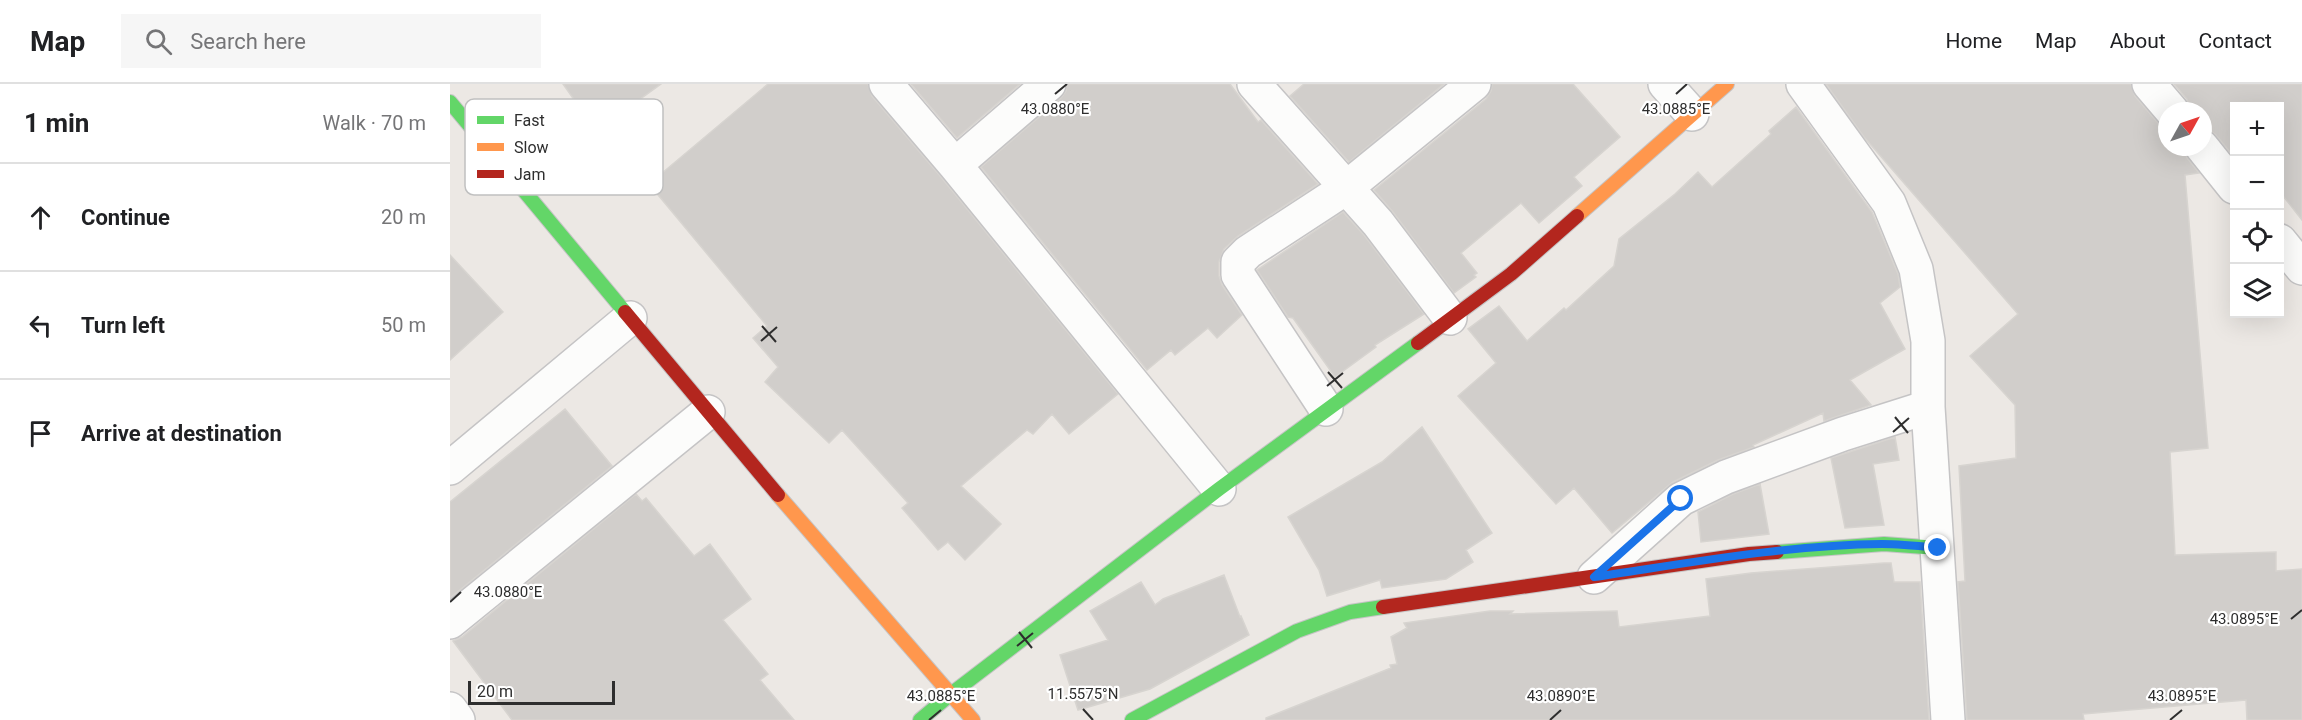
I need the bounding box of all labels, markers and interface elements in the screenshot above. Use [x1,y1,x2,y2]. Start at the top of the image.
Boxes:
search box [121,14,541,68]
text: Map [30,25,85,58]
icon: search [142,25,175,58]
text: Search here [190,29,306,54]
text: Home [1946,29,2002,53]
text: Map [2035,29,2077,53]
text: About [2110,29,2166,53]
text: Contact [2199,29,2272,53]
legend [465,99,663,195]
text: 43.0880°E [1021,100,1090,118]
text: 43.0885°E [1642,100,1711,118]
north arrow [2158,102,2212,156]
map controls [2230,102,2284,318]
button: + [2230,102,2284,156]
text: 1 min [24,108,89,138]
text: Walk · 70 m [323,111,426,135]
text: Fast [514,111,545,130]
text: Slow [514,138,549,157]
button: − [2230,156,2284,210]
text: Jam [514,165,546,184]
icon: ahead [24,201,57,234]
text: Continue [81,205,170,230]
text: 20 m [381,205,426,229]
button: locate [2230,210,2284,264]
button: layers [2230,264,2284,318]
icon: left [24,309,57,342]
text: Turn left [81,313,165,338]
text: 50 m [381,313,426,337]
icon: arrive [24,417,57,450]
text: Arrive at destination [81,421,282,446]
route start [1667,485,1693,511]
route end [1924,534,1950,560]
text: 43.0880°E [474,583,543,601]
text: 43.0895°E [2210,610,2279,628]
scale bar [468,678,615,706]
text: 20 m [477,682,513,701]
text: 11.5575°N [1048,685,1118,703]
text: 43.0885°E [907,687,976,705]
text: 43.0890°E [1527,687,1596,705]
text: 43.0895°E [2148,687,2217,705]

